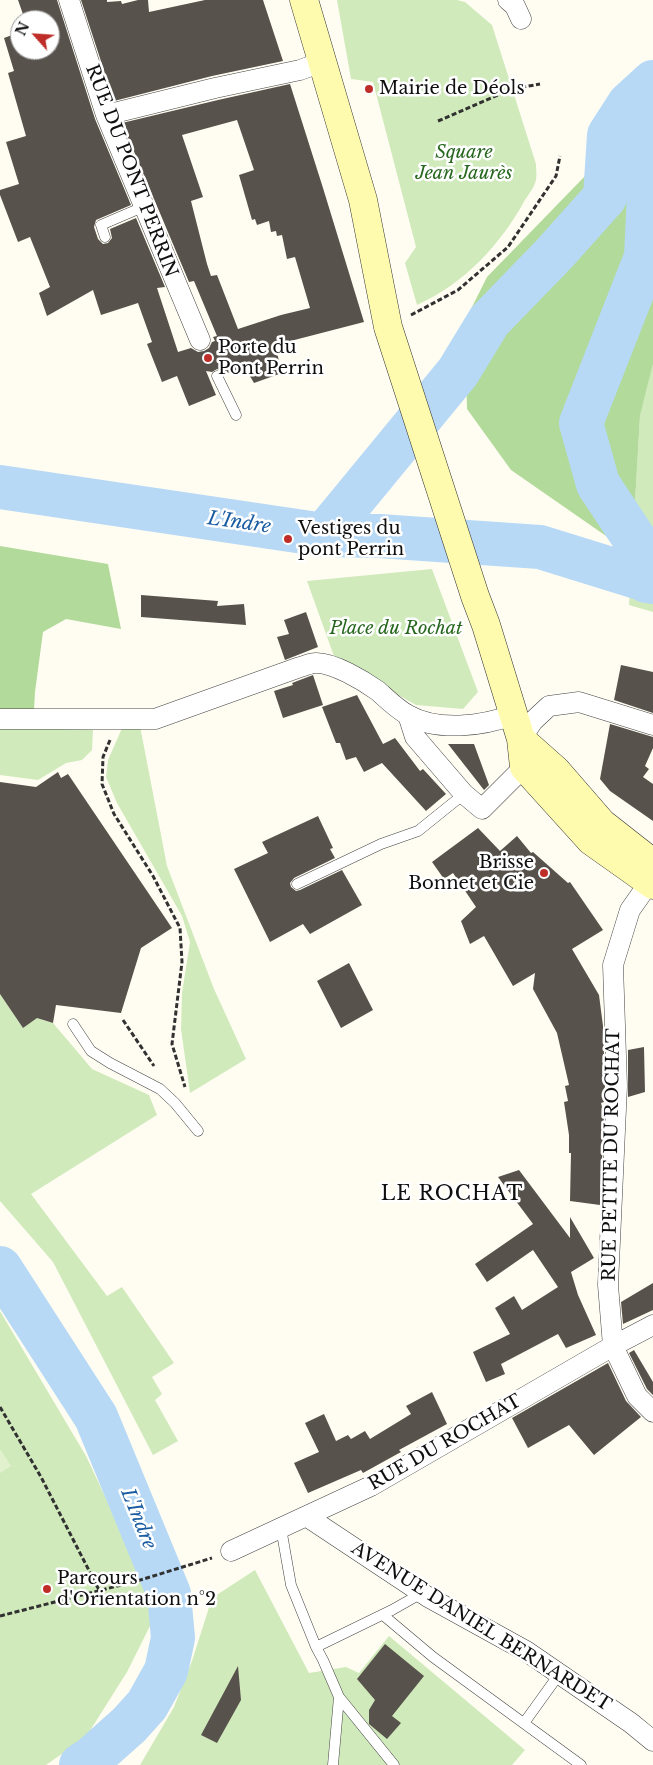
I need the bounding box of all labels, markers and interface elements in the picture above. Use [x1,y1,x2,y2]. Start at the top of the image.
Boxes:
north arrow [10,10,60,60]
text: N [11,19,33,39]
street label: RUE DU PONT PERRIN [80,61,182,281]
place label: Mairie de Déols [379,78,525,100]
marker: Mairie de Déols [363,83,375,95]
park label: Square Jean Jaurès [416,142,512,184]
place label: Porte du Pont Perrin [218,337,324,379]
marker: Porte du Pont Perrin [202,352,214,364]
water label: L'Indre [206,507,272,539]
place label: Vestiges du pont Perrin [298,518,404,560]
marker: Vestiges du pont Perrin [282,533,294,545]
park label: Place du Rochat [329,618,463,640]
place label: Brisse Bonnet et Cie [408,852,534,894]
marker: Brisse Bonnet et Cie [538,867,550,879]
street label: RUE PETITE DU ROCHAT [599,1028,625,1282]
district label: LE ROCHAT [380,1182,524,1206]
street label: RUE DU ROCHAT [365,1390,525,1496]
water label: L'Indre [116,1485,160,1553]
street label: AVENUE DANIEL BERNARDET [347,1538,615,1716]
place label: Parcours d'Orientation n°2 [57,1568,216,1610]
marker: Parcours d'Orientation n°2 [41,1583,53,1595]

